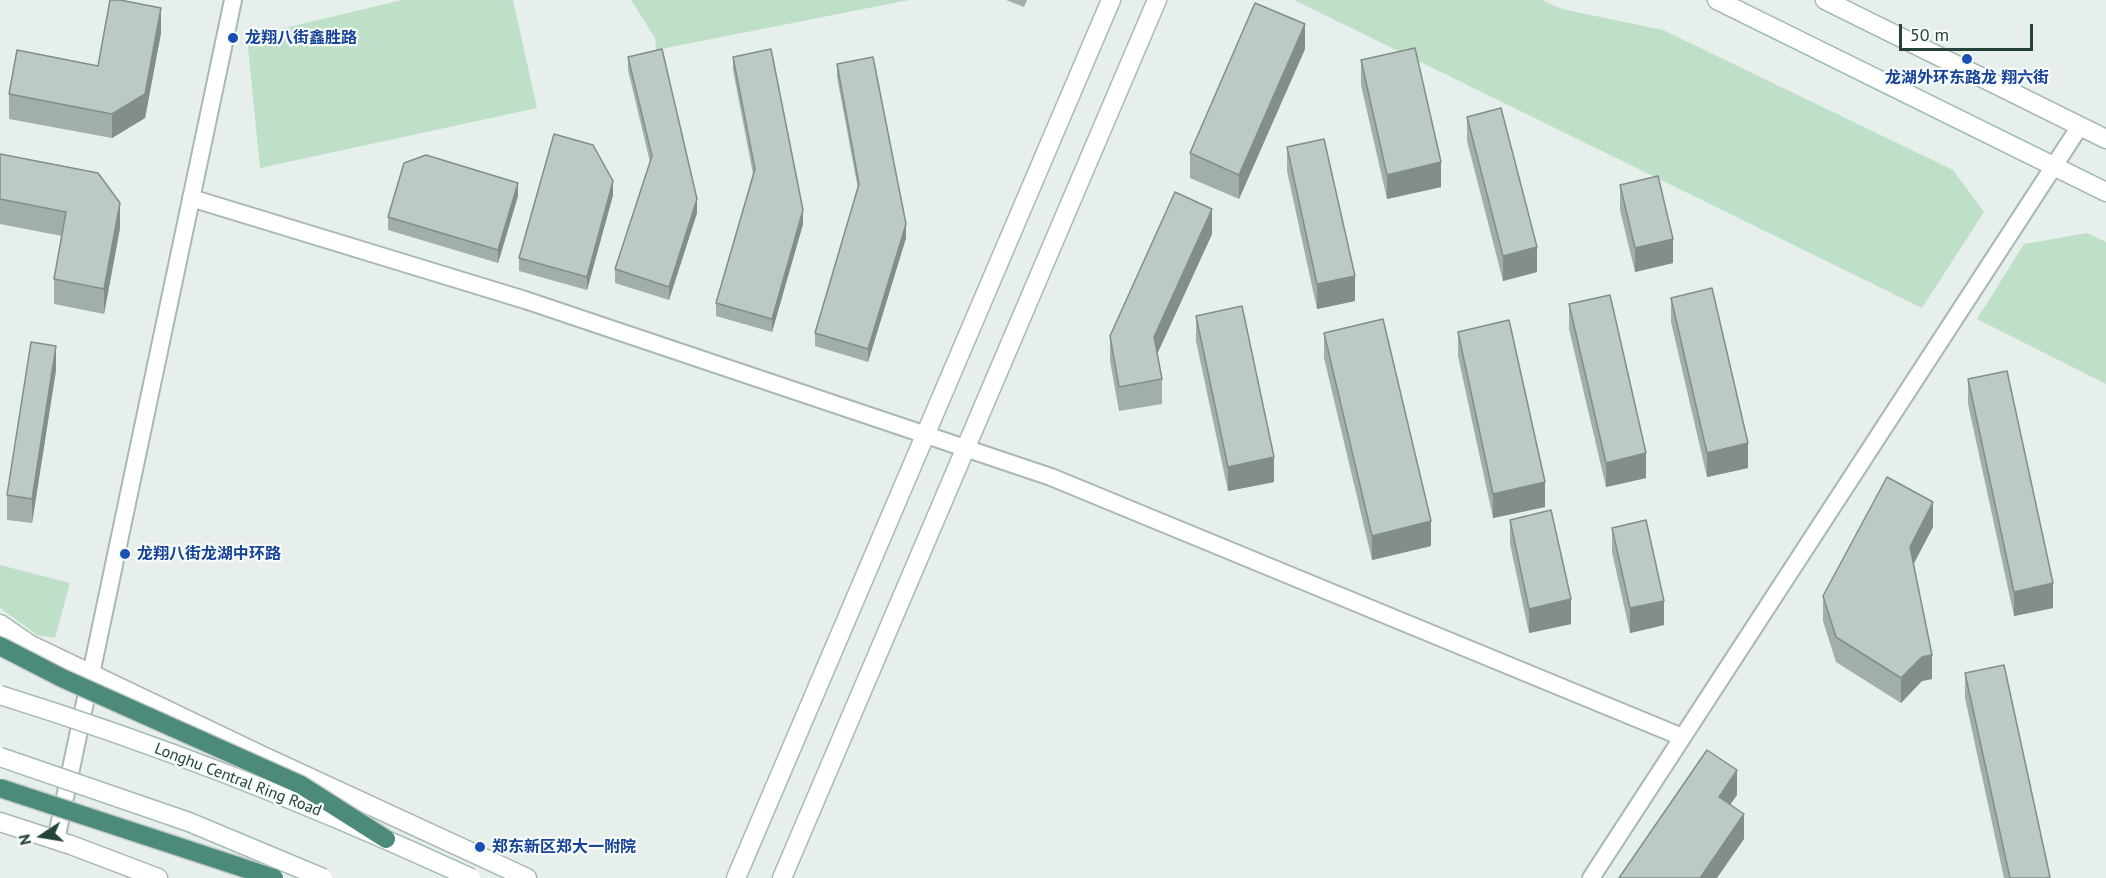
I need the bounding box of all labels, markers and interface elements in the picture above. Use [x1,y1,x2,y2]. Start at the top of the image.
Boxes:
scale bar [1902,12,2036,50]
text: 50 m [1910,23,1949,46]
place label: 龙翔八街鑫胜路 [245,28,357,48]
marker: 龙翔八街鑫胜路 [226,31,240,45]
marker: 龙湖外环东路龙 翔六街 [1960,52,1974,66]
place label: 龙湖外环东路龙 翔六街 [1885,68,2049,88]
place label: 龙翔八街龙湖中环路 [137,544,281,564]
marker: 龙翔八街龙湖中环路 [118,547,132,561]
street label: Longhu Central Ring Road [152,739,324,821]
north arrow [12,806,72,866]
text: N [14,833,35,847]
place label: 郑东新区郑大一附院 [492,837,636,857]
marker: 郑东新区郑大一附院 [473,840,487,854]

